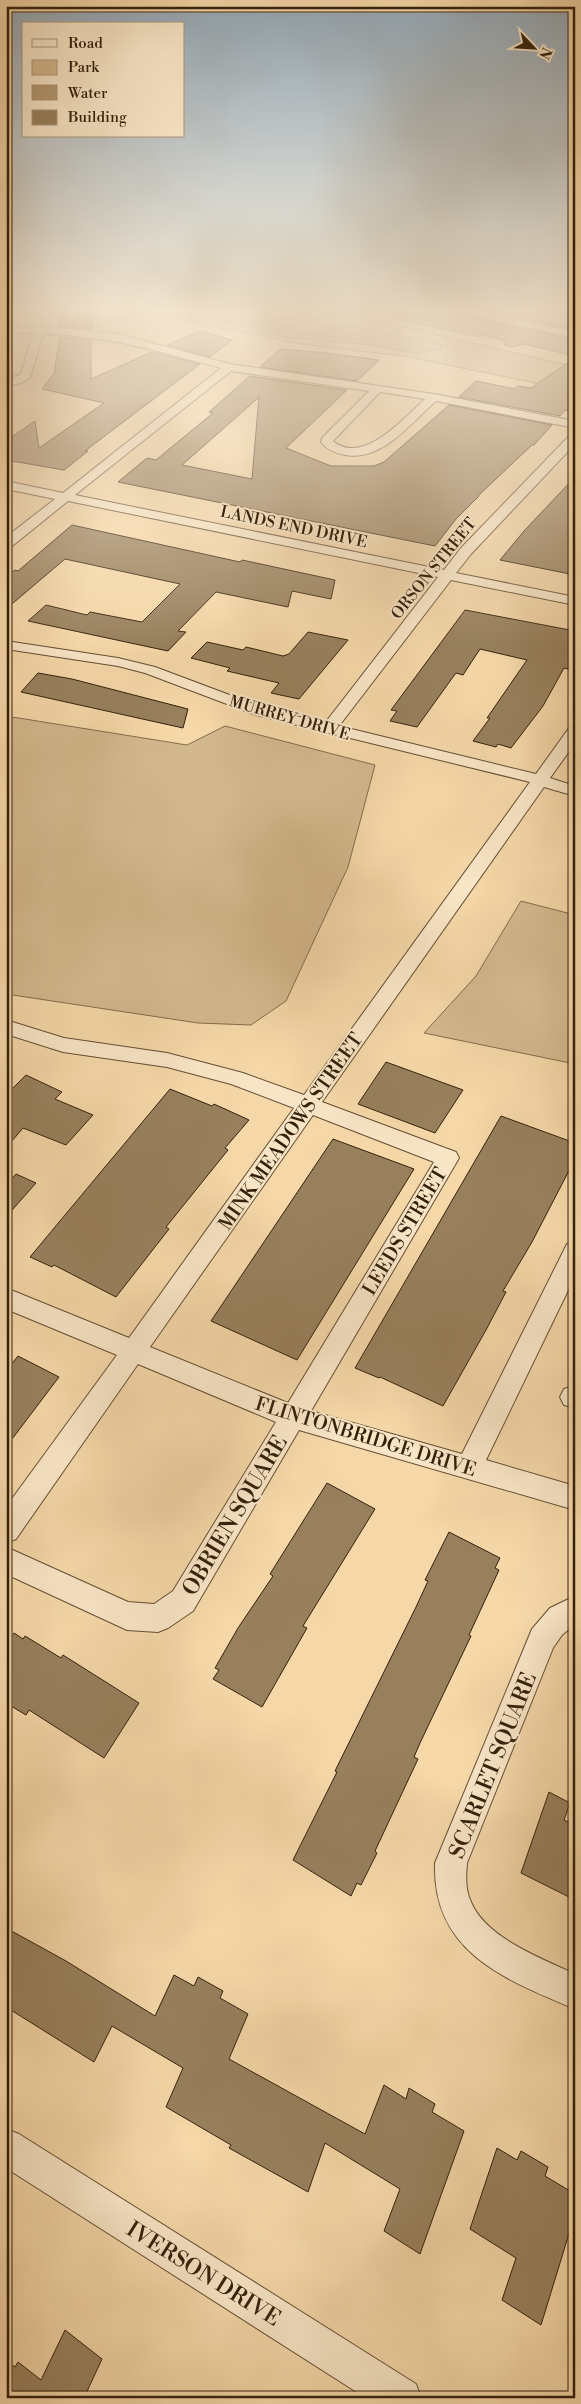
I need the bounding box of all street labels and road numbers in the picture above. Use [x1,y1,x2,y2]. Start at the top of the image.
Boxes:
street label: LANDS END DRIVE [219,502,369,552]
street label: ORSON STREET [387,514,481,623]
street label: MURREY DRIVE [227,691,353,745]
street label: MINK MEADOWS STREET [213,1028,368,1235]
street label: LEEDS STREET [357,1163,452,1300]
street label: FLINTONBRIDGE DRIVE [252,1392,479,1482]
street label: OBRIEN SQUARE [177,1431,294,1601]
street label: SCARLET SQUARE [444,1669,543,1863]
street label: IVERSON DRIVE [121,2216,285,2332]

